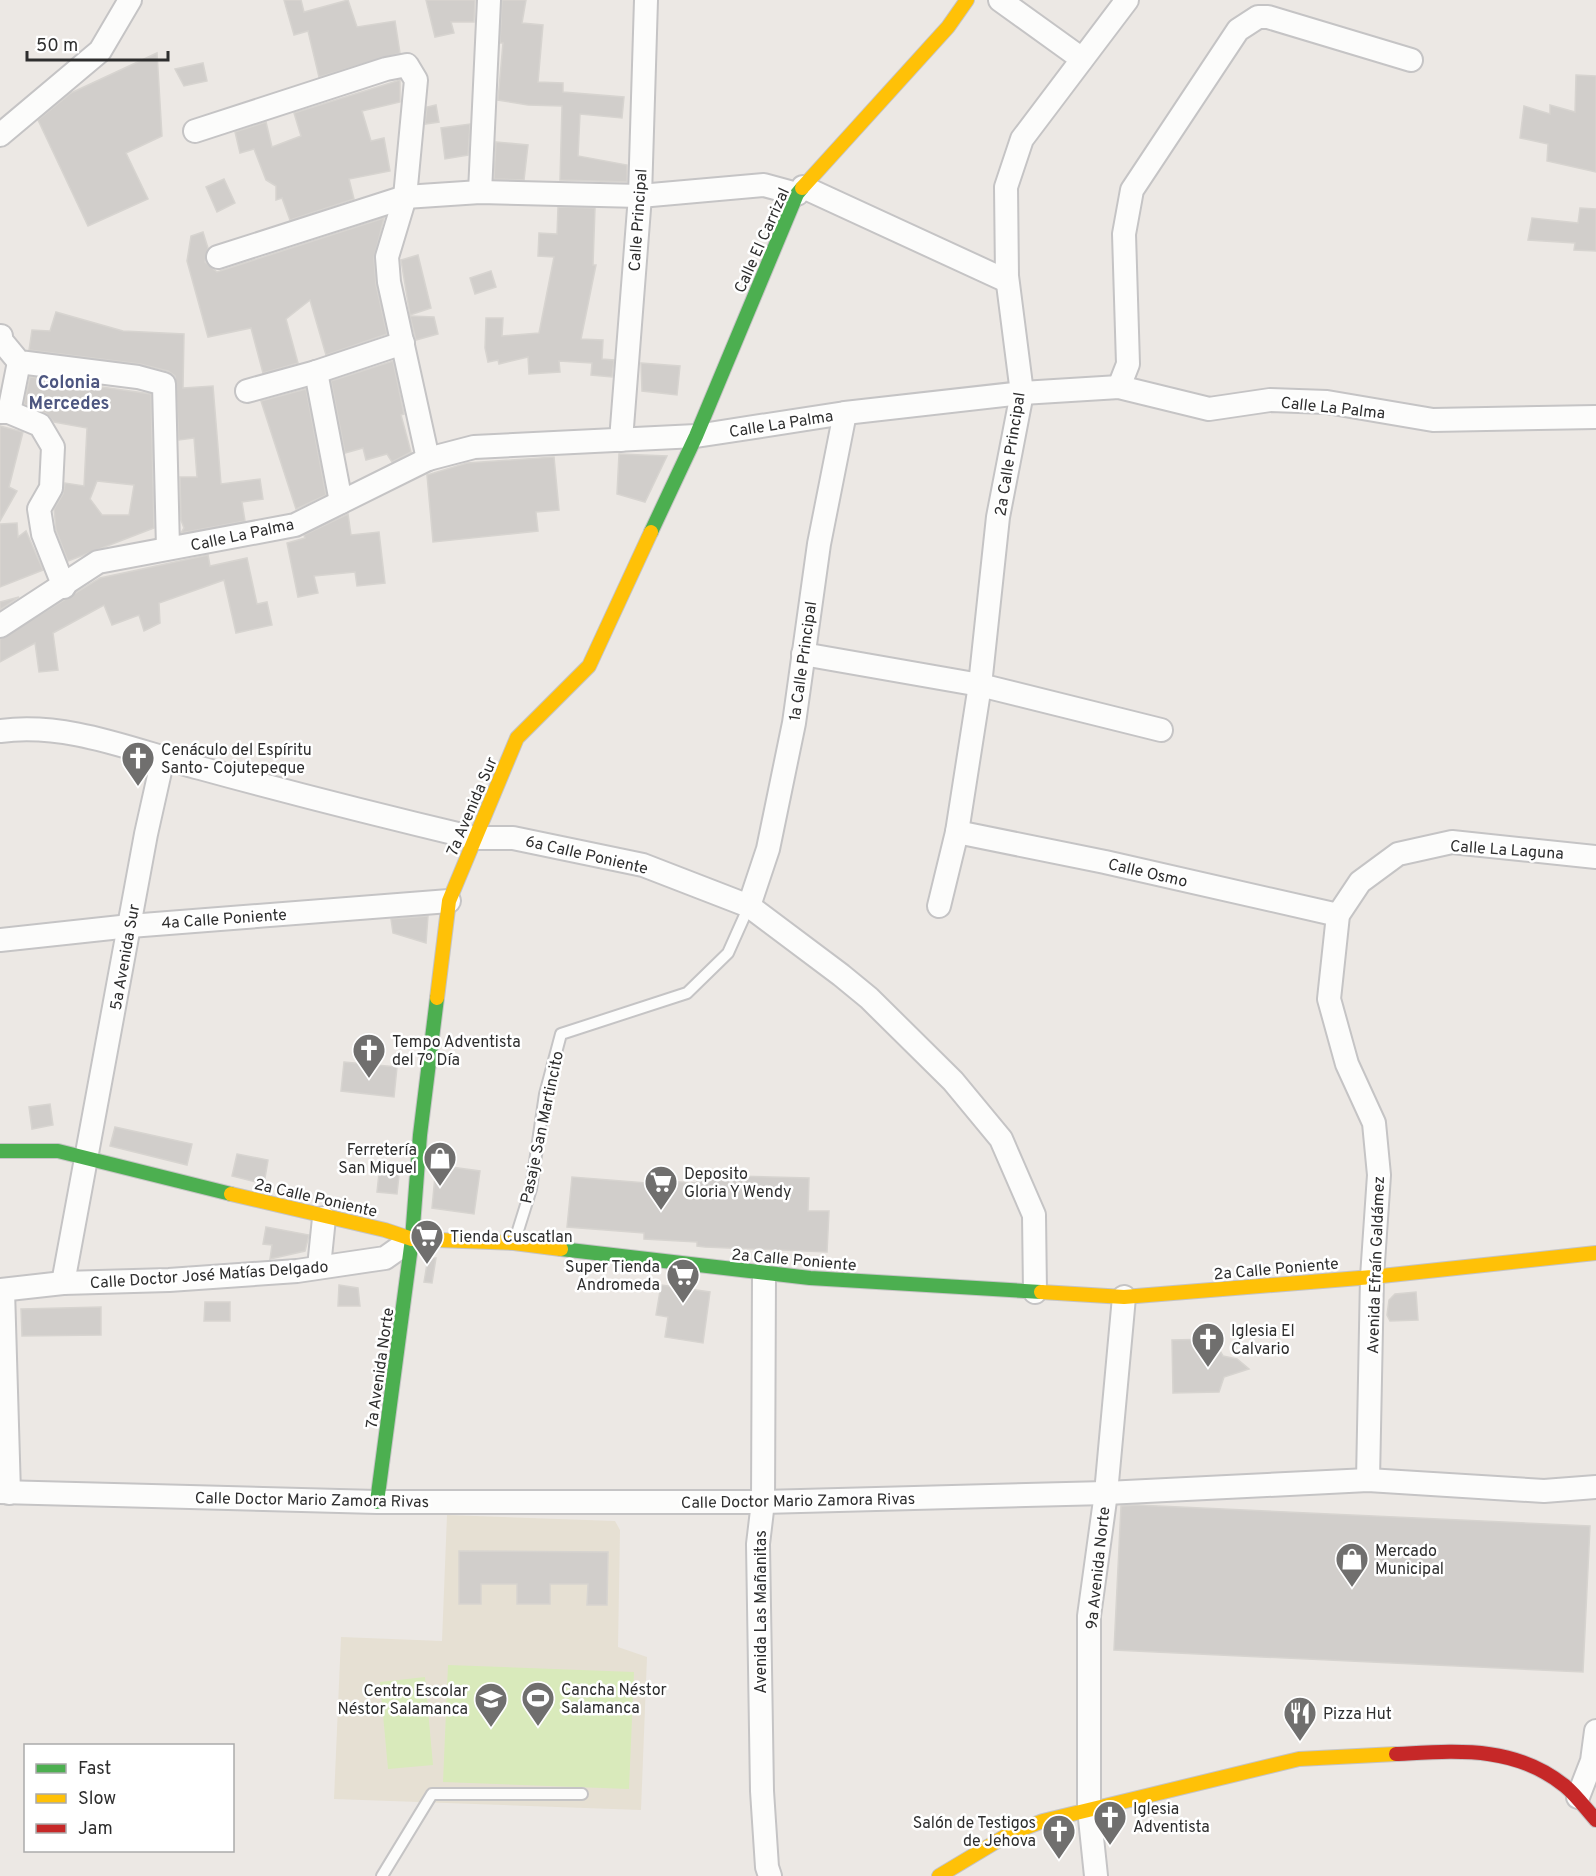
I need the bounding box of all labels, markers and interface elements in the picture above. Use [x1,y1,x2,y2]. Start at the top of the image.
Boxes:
scale bar [27,24,168,62]
text: 50 m [36,35,78,58]
street label: Calle Principal [625,168,653,272]
street label: Calle El Carrizal [731,185,795,297]
district label: Colonia Mercedes [29,372,109,416]
street label: 2a Calle Principal [991,391,1031,518]
street label: Calle La Palma [1280,394,1386,424]
street label: Calle La Palma [728,407,835,443]
street label: Calle La Palma [189,515,296,557]
street label: 1a Calle Principal [786,600,822,722]
church icon: Cenáculo del Espíritu Santo- Cojutepeque [120,740,156,787]
place label: Cenáculo del Espíritu Santo- Cojutepeque [161,741,312,779]
street label: 7a Avenida Sur [443,754,503,859]
street label: 6a Calle Poniente [523,832,650,880]
street label: Calle La Laguna [1449,837,1564,865]
street label: Calle Osmo [1106,855,1189,893]
street label: 5a Avenida Sur [107,903,145,1012]
street label: 4a Calle Poniente [161,906,288,934]
church icon: Tempo Adventista del 7º Día [351,1032,387,1079]
place label: Tempo Adventista del 7º Día [392,1033,521,1071]
street label: Pasaje San Martincito [517,1049,569,1205]
shop icon: Ferretería San Miguel [422,1140,458,1187]
place label: Ferretería San Miguel [338,1141,417,1179]
supermarket icon: Deposito Gloria Y Wendy [643,1164,679,1211]
place label: Deposito Gloria Y Wendy [684,1165,791,1203]
street label: 2a Calle Poniente [252,1175,379,1223]
street label: Avenida Efraín Galdámez [1364,1176,1390,1355]
supermarket icon: Tienda Cuscatlan [409,1218,445,1265]
place label: Tienda Cuscatlan [450,1228,573,1248]
street label: 2a Calle Poniente [730,1246,857,1276]
street label: 2a Calle Poniente [1213,1255,1340,1285]
supermarket icon: Super Tienda Andromeda [665,1257,701,1304]
street label: Calle Doctor José Matías Delgado [89,1258,329,1294]
place label: Super Tienda Andromeda [565,1258,660,1296]
street label: 7a Avenida Norte [363,1307,399,1430]
church icon: Iglesia El Calvario [1190,1321,1226,1368]
place label: Iglesia El Calvario [1231,1322,1295,1360]
street label: Calle Doctor Mario Zamora Rivas [195,1489,429,1513]
street label: Calle Doctor Mario Zamora Rivas [681,1490,915,1514]
street label: 9a Avenida Norte [1083,1506,1115,1631]
street label: Avenida Las Mañanitas [752,1530,772,1694]
shop icon: Mercado Municipal [1334,1541,1370,1588]
place label: Mercado Municipal [1375,1542,1444,1580]
sports icon: Cancha Néstor Salamanca [520,1680,556,1727]
school or university icon: Centro Escolar Néstor Salamanca [473,1681,509,1728]
place label: Cancha Néstor Salamanca [561,1681,667,1719]
place label: Centro Escolar Néstor Salamanca [337,1682,468,1720]
restaurant icon: Pizza Hut [1282,1695,1318,1742]
place label: Pizza Hut [1323,1705,1392,1725]
legend [24,1744,234,1852]
text: Fast [78,1758,111,1781]
text: Slow [78,1788,116,1811]
church icon: Iglesia Adventista [1092,1799,1128,1846]
place label: Iglesia Adventista [1133,1800,1210,1838]
church icon: Salón de Testigos de Jehova [1041,1813,1077,1860]
place label: Salón de Testigos de Jehova [913,1814,1036,1852]
text: Jam [78,1818,113,1841]

